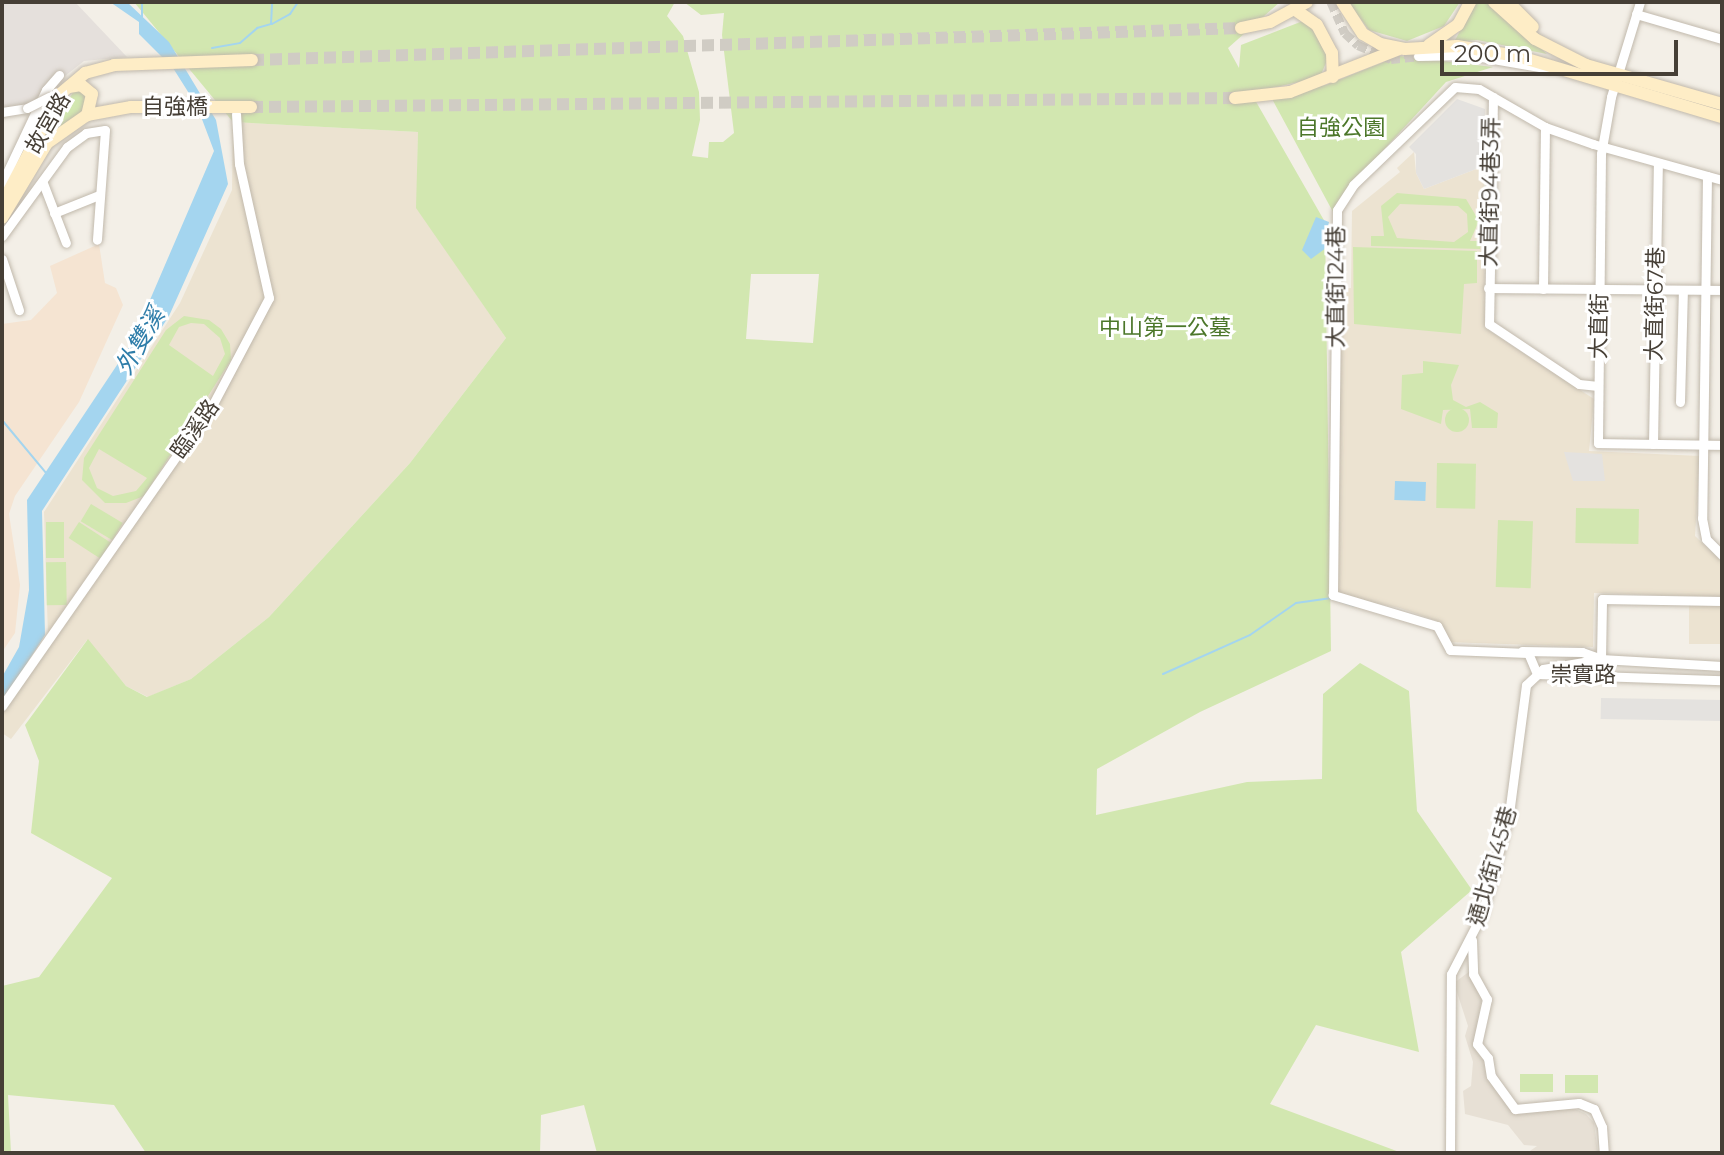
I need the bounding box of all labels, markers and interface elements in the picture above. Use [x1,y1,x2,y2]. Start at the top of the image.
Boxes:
scale bar [1444,24,1682,74]
text: 200 m [1454,39,1531,68]
street label: 故宮路 [20,88,76,158]
street label: 自強橋 [142,94,208,120]
park label: 自強公園 [1297,115,1385,141]
street label: 大直街94巷3弄 [1475,117,1505,267]
street label: 大直街124巷 [1323,226,1349,348]
street label: 大直街67巷 [1641,247,1669,361]
street label: 大直街 [1585,293,1613,359]
water label: 外雙溪 [110,303,170,379]
park label: 中山第一公墓 [1099,315,1231,341]
street label: 臨溪路 [165,394,225,464]
street label: 崇實路 [1550,662,1616,688]
street label: 通北街145巷 [1462,803,1522,929]

